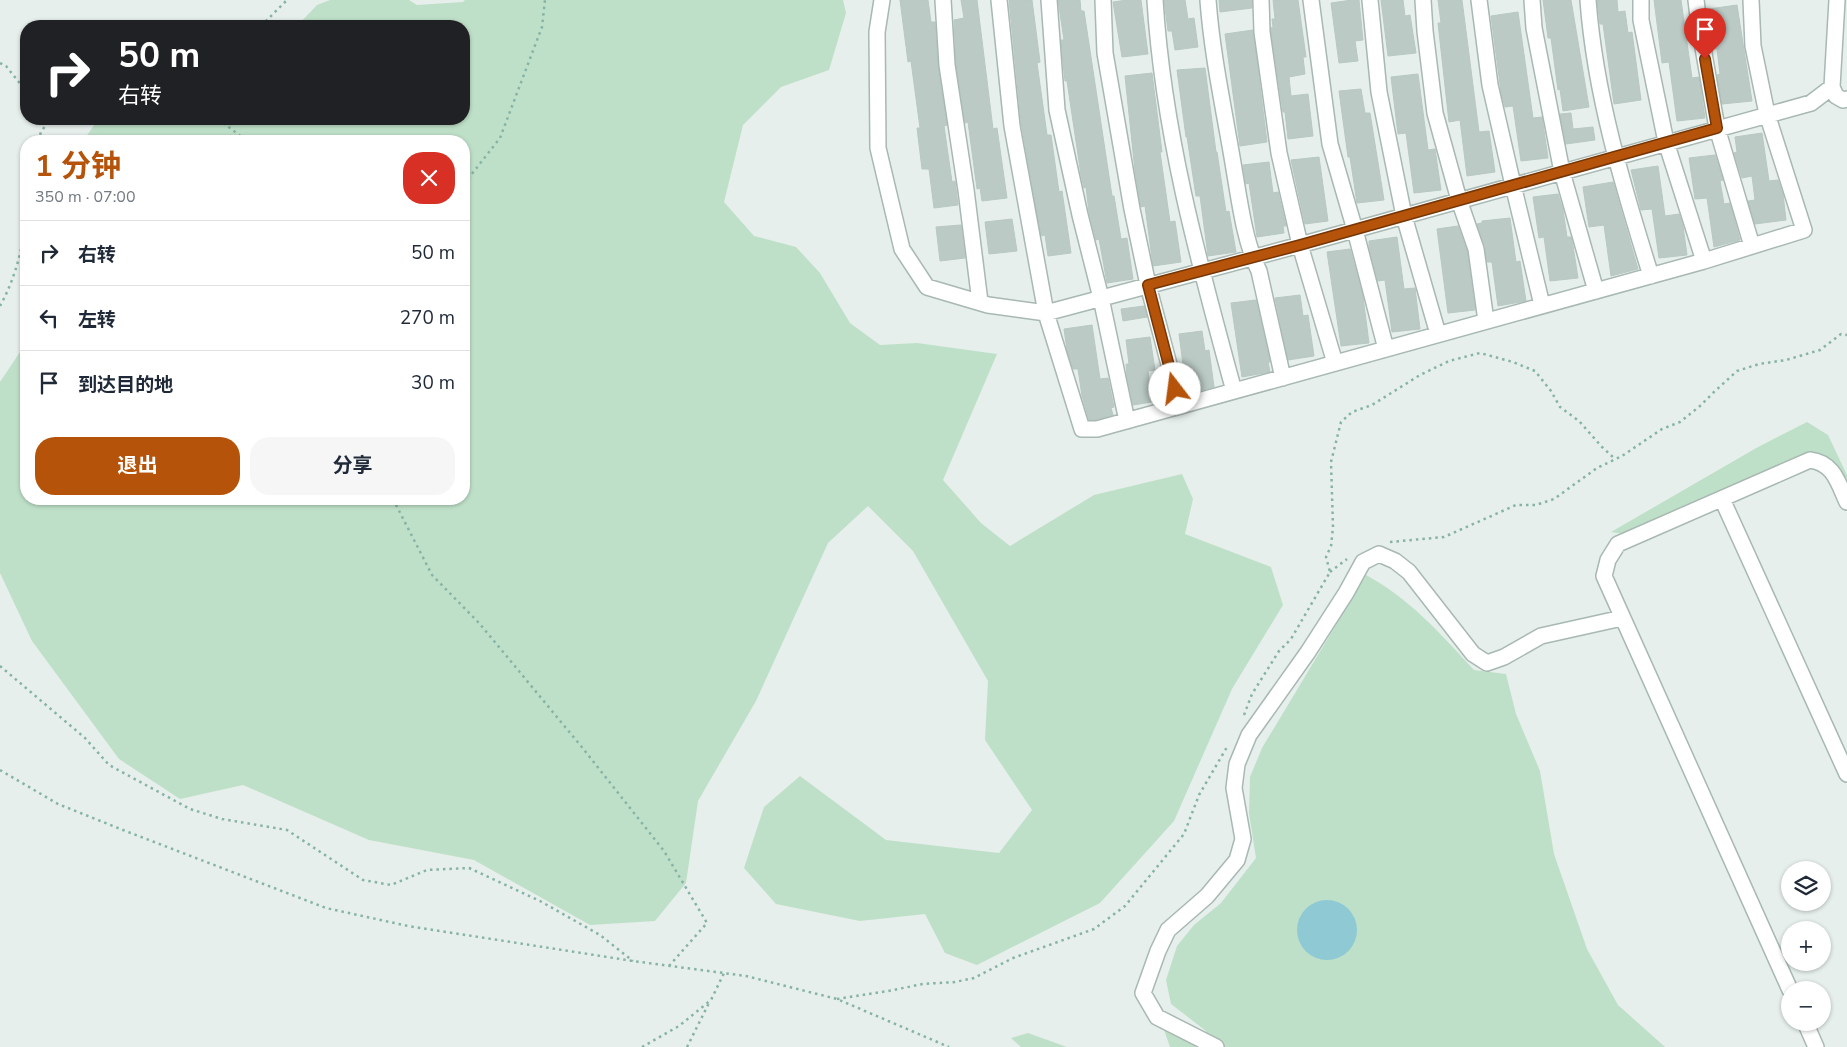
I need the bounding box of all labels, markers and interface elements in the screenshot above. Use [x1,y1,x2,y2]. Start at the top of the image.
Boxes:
pin [1684,8,1726,59]
icon: arrive [1691,15,1719,43]
text: 50 m [118,32,200,79]
icon: right [35,40,100,105]
text: 右转 [118,81,162,111]
text: 1 分钟 [35,146,121,187]
button: close [403,152,455,204]
text: 350 m · 07:00 [35,186,136,208]
icon: right [35,239,63,267]
text: 50 m [411,240,455,266]
text: 右转 [78,242,116,268]
icon: left [35,304,63,332]
text: 270 m [400,305,455,331]
text: 左转 [78,307,116,333]
position arrow [1148,362,1200,414]
icon: arrive [35,369,63,397]
text: 30 m [411,370,455,396]
text: 到达目的地 [78,372,173,398]
button: 退出 [35,437,240,495]
button: 分享 [250,437,455,495]
map controls [1781,861,1831,1031]
button: layers [1781,861,1831,911]
button: + [1781,921,1831,971]
button: − [1781,981,1831,1031]

